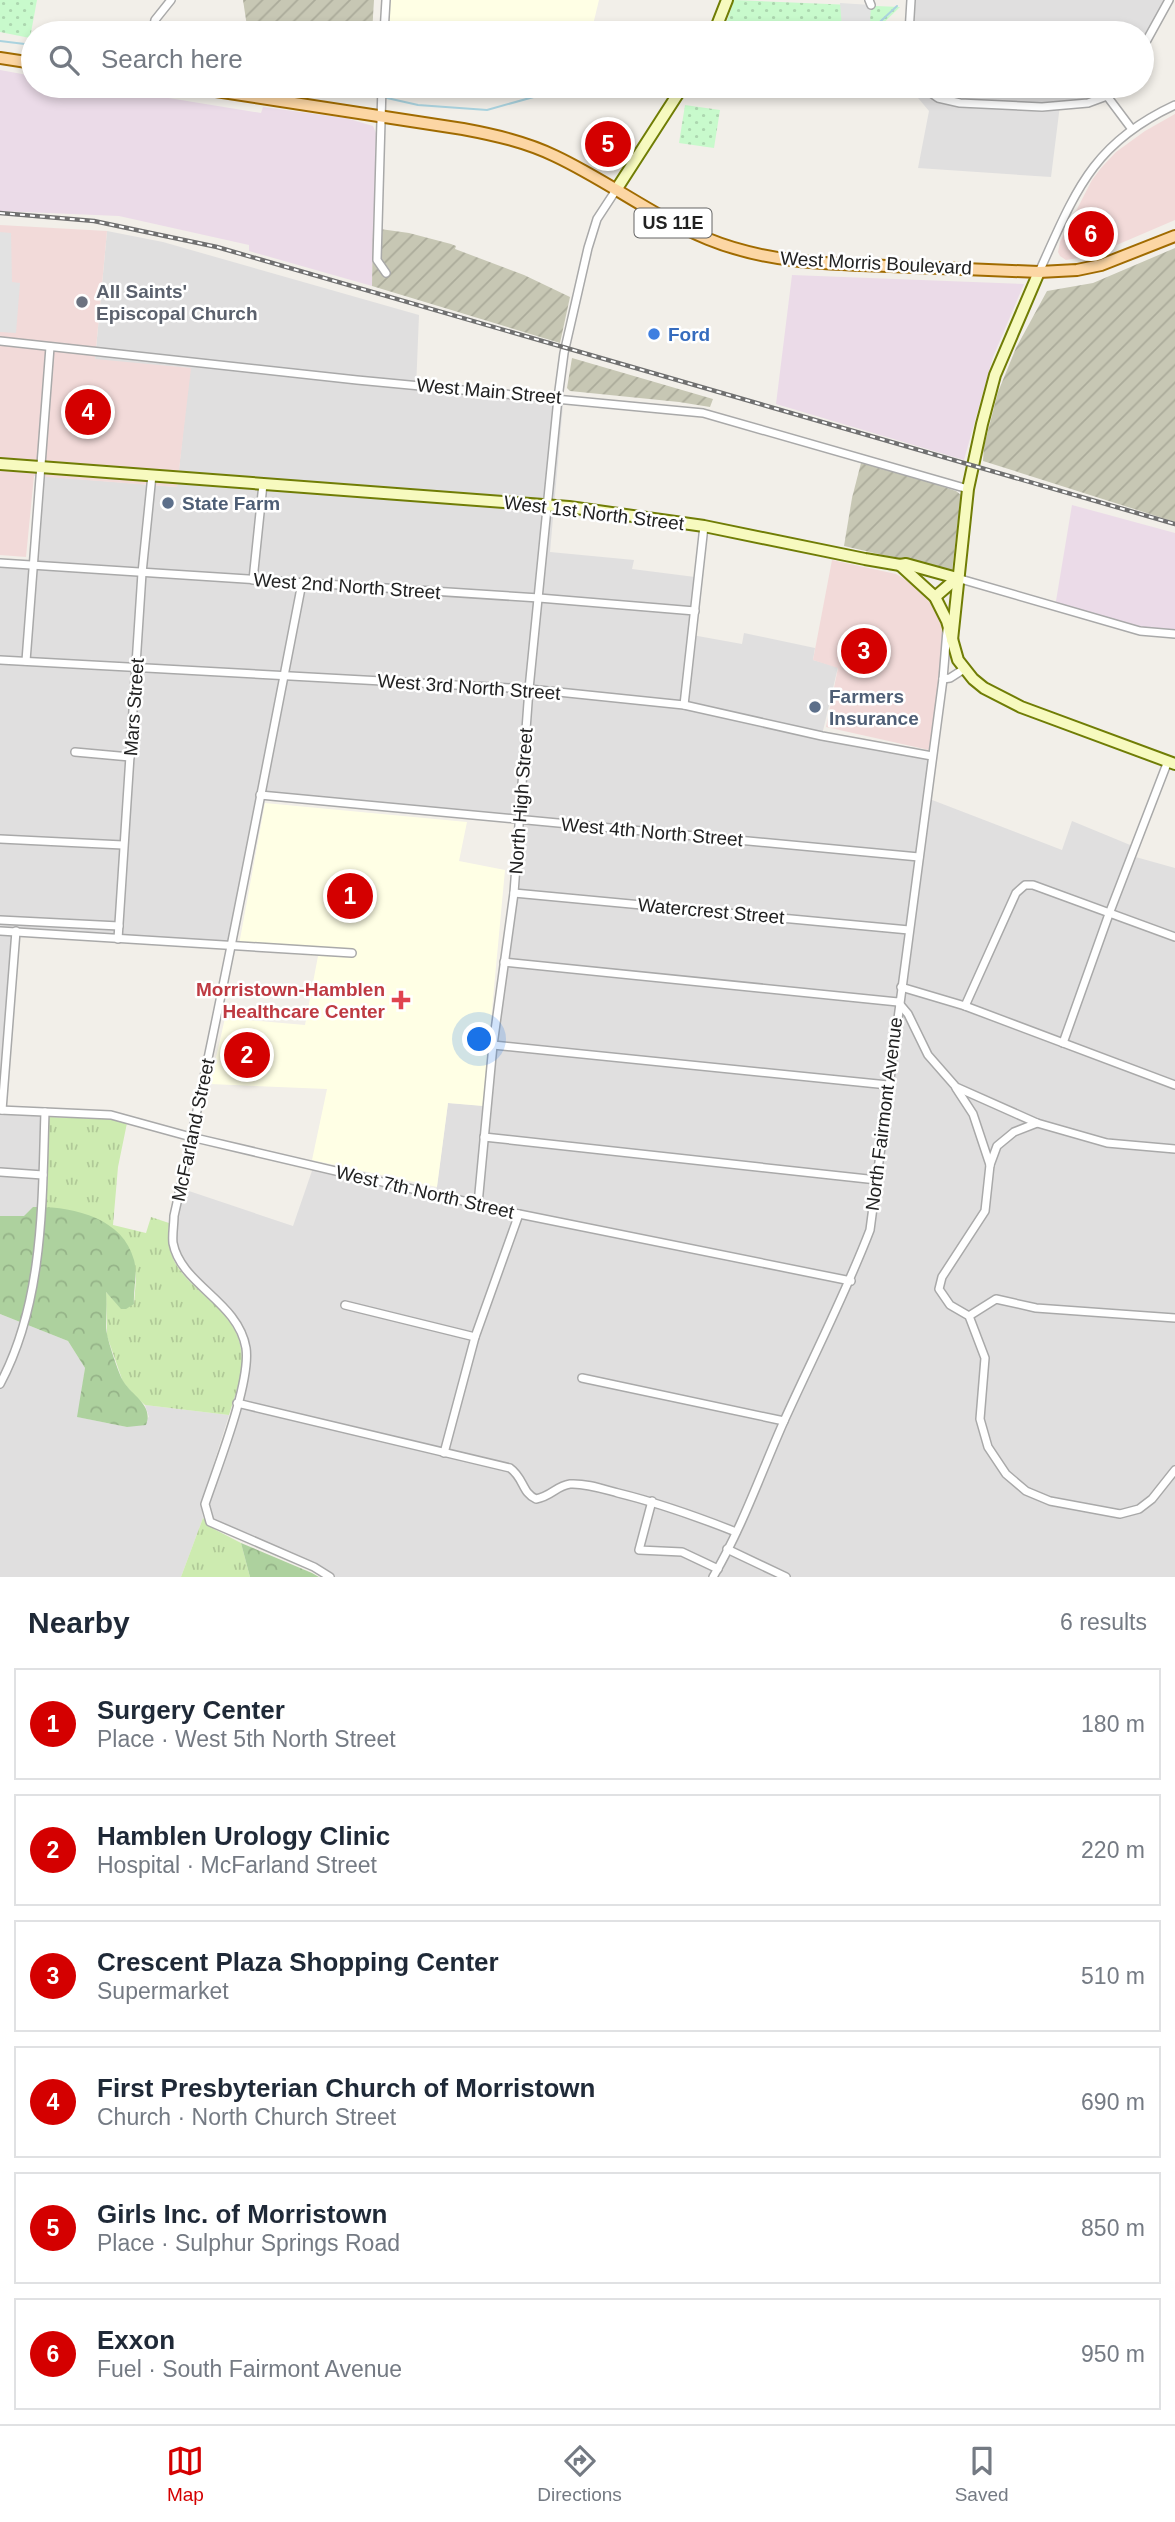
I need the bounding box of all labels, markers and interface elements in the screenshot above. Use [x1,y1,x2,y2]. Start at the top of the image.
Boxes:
search box [21,21,1154,98]
icon: search [45,41,83,79]
text: Search here [101,44,243,74]
pin: 5 [585,118,631,170]
road number: US 11E [634,208,712,238]
pin: 6 [1068,208,1114,260]
street label: West Morris Boulevard [780,247,972,279]
place label: All Saints' Episcopal Church [96,281,258,324]
marker: All Saints' Episcopal Church [74,294,90,310]
place label: Ford [668,324,710,345]
marker: Ford [646,326,662,342]
street label: West Main Street [416,374,563,408]
pin: 4 [65,386,111,438]
street label: West 1st North Street [503,492,686,535]
place label: State Farm [182,493,280,514]
marker: State Farm [160,495,176,511]
street label: West 2nd North Street [253,569,442,603]
pin: 3 [841,625,887,677]
street label: Mars Street [120,657,148,757]
street label: West 3rd North Street [377,670,562,704]
place label: Farmers Insurance [829,686,919,729]
marker: Farmers Insurance [807,699,823,715]
street label: North High Street [505,726,537,875]
street label: West 4th North Street [560,814,744,850]
pin: 1 [327,870,373,922]
street label: Watercrest Street [637,894,786,928]
place label: Morristown-Hamblen Healthcare Center [196,979,386,1022]
marker: Morristown-Hamblen Healthcare Center [391,990,411,1010]
street label: North Fairmont Avenue [862,1016,906,1212]
your location [462,1022,496,1056]
pin: 2 [224,1029,270,1081]
street label: McFarland Street [168,1056,219,1203]
street label: West 7th North Street [334,1161,517,1223]
text: Nearby [28,1606,130,1639]
text: 6 results [1060,1609,1147,1635]
text: Surgery Center [97,1695,285,1725]
text: 1 [47,1711,59,1737]
text: 180 m [1081,1711,1145,1737]
text: Place · West 5th North Street [97,1726,396,1752]
text: Hamblen Urology Clinic [97,1821,390,1851]
text: 2 [47,1837,59,1863]
text: 220 m [1081,1837,1145,1863]
text: Hospital · McFarland Street [97,1852,377,1878]
text: Crescent Plaza Shopping Center [97,1947,499,1977]
text: 3 [47,1963,59,1989]
text: 510 m [1081,1963,1145,1989]
text: Supermarket [97,1978,229,2004]
text: First Presbyterian Church of Morristown [97,2073,595,2103]
text: 4 [47,2089,59,2115]
text: 690 m [1081,2089,1145,2115]
text: Church · North Church Street [97,2104,396,2130]
text: Girls Inc. of Morristown [97,2199,387,2229]
text: 5 [47,2215,59,2241]
text: 850 m [1081,2215,1145,2241]
text: Place · Sulphur Springs Road [97,2230,400,2256]
text: Exxon [97,2325,175,2355]
text: 6 [47,2341,59,2367]
text: 950 m [1081,2341,1145,2367]
text: Fuel · South Fairmont Avenue [97,2356,402,2382]
tab: Map [166,2442,204,2506]
tab: Directions [537,2442,622,2506]
tab: Saved [955,2442,1009,2506]

